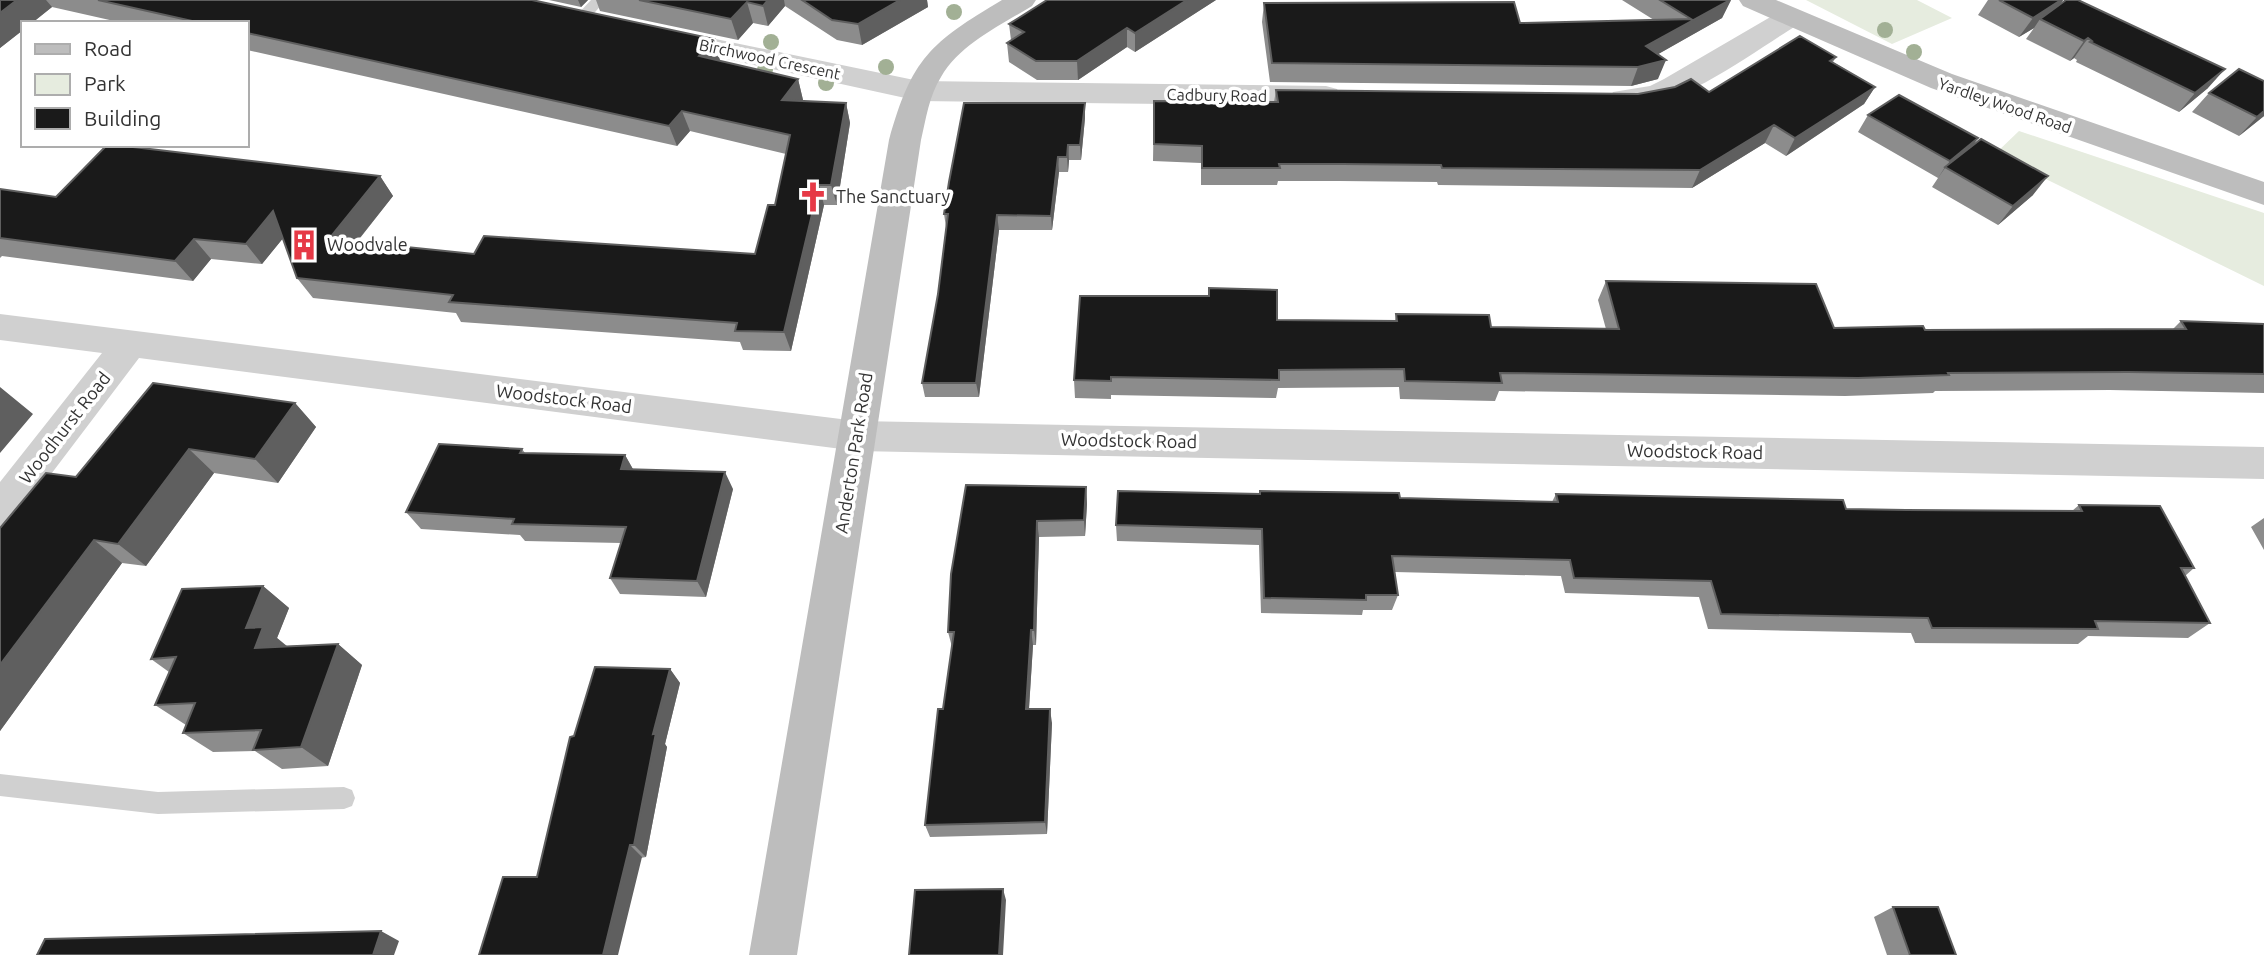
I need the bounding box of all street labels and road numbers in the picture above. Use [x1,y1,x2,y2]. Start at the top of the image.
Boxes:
street label: Birchwood Crescent [698,35,843,83]
street label: Yardley Wood Road [1936,74,2074,136]
street label: Cadbury Road [1167,85,1267,105]
street label: Woodhurst Road [15,368,114,487]
street label: Anderton Park Road [830,371,876,535]
street label: Woodstock Road [495,380,633,416]
street label: Woodstock Road [1061,429,1197,451]
street label: Woodstock Road [1627,440,1763,462]

